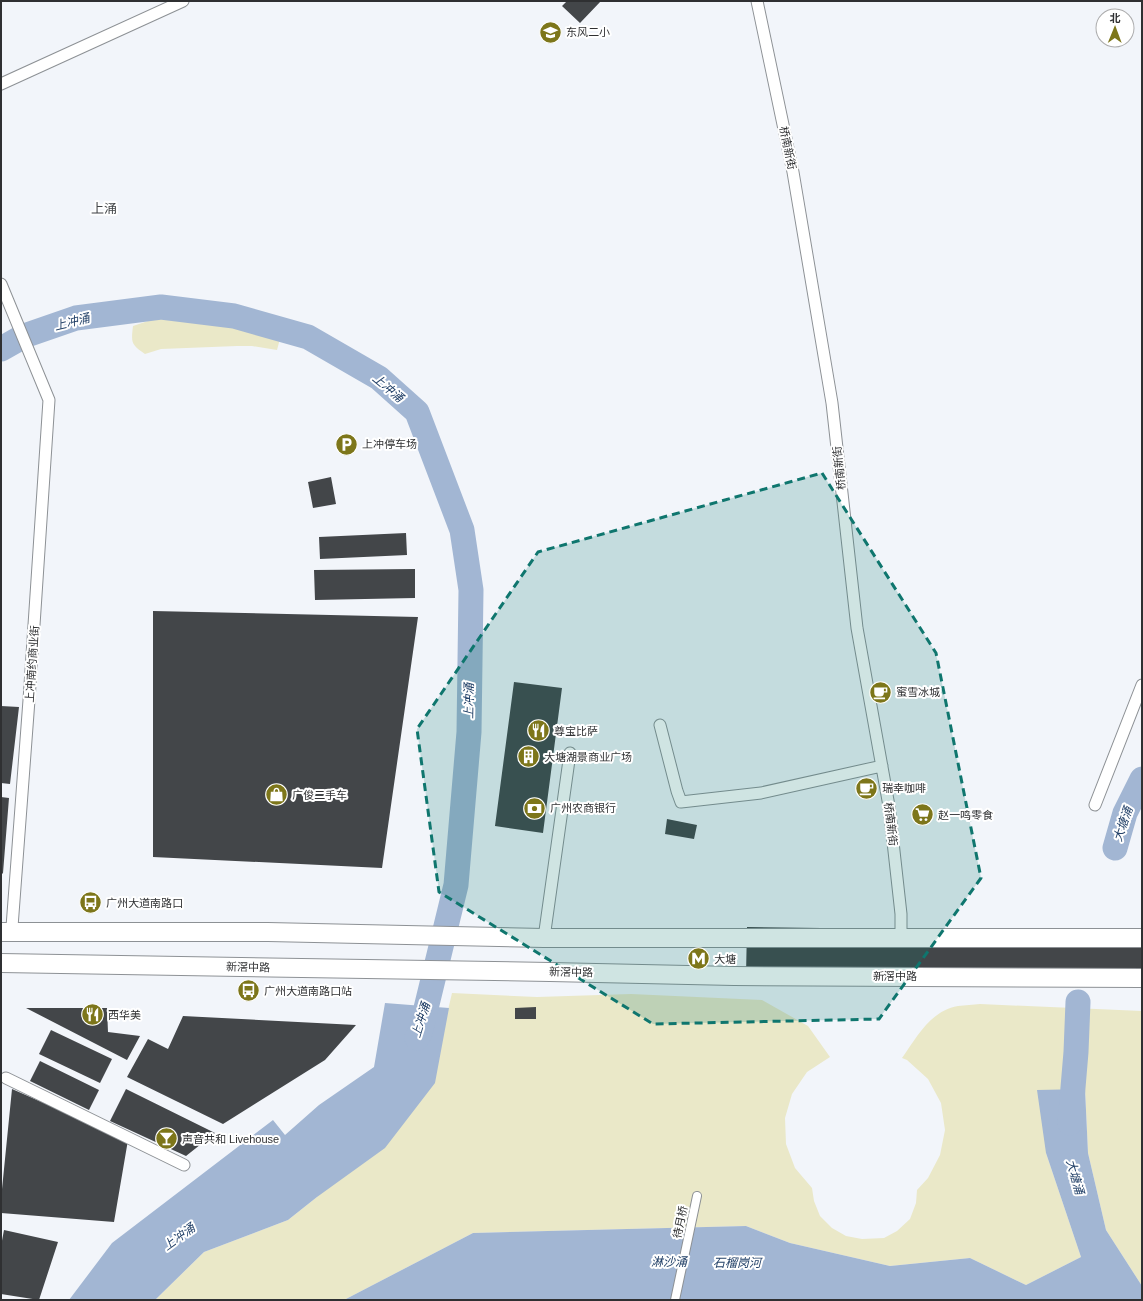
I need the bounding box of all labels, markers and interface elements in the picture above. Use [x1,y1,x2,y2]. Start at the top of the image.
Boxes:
north arrow [1095,8,1135,48]
text: 北 [1110,12,1121,24]
school or university icon: 东风二小 [537,19,563,45]
place label: 东风二小 [566,26,610,38]
street label: 桥南新街 [778,125,798,171]
district label: 上涌 [91,201,117,216]
water label: 上冲涌 [53,310,93,333]
water label: 上冲涌 [370,371,408,406]
parking icon: 上冲停车场 [334,431,360,457]
place label: 上冲停车场 [362,438,417,450]
street label: 桥南新街 [831,445,847,491]
street label: 上冲南约商业街 [23,625,41,703]
cafe icon: 蜜雪冰城 [867,679,893,705]
water label: 上冲涌 [462,681,476,719]
place label: 蜜雪冰城 [896,686,940,698]
restaurant icon: 尊宝比萨 [525,718,551,744]
place label: 尊宝比萨 [554,725,598,737]
building icon: 大塘湖景商业广场 [515,744,541,770]
place label: 大塘湖景商业广场 [544,751,632,763]
cafe icon: 瑞幸咖啡 [853,775,879,801]
shop icon: 广俊二手车 [264,782,290,808]
place label: 瑞幸咖啡 [882,782,926,794]
place label: 广俊二手车 [292,789,347,801]
bank icon: 广州农商银行 [522,795,548,821]
street label: 桥南新街 [882,801,900,847]
place label: 广州农商银行 [550,802,616,814]
supermarket icon: 赵一鸣零食 [909,802,935,828]
water label: 大塘涌 [1111,803,1136,843]
place label: 赵一鸣零食 [938,809,993,821]
bus stop icon: 广州大道南路口 [77,890,103,916]
place label: 广州大道南路口 [106,897,183,909]
metro station icon: 大塘 [685,946,711,972]
place label: 大塘 [714,953,736,965]
street label: 新滘中路 [226,961,270,973]
street label: 新滘中路 [549,966,593,978]
street label: 新滘中路 [873,970,917,982]
bus stop icon: 广州大道南路口站 [236,978,262,1004]
place label: 广州大道南路口站 [264,985,352,997]
water label: 上冲涌 [409,999,434,1039]
restaurant icon: 西华美 [79,1002,105,1028]
place label: 西华美 [108,1009,141,1021]
bar icon: 声音共和 Livehouse [154,1126,180,1152]
place label: 声音共和 Livehouse [182,1133,279,1145]
water label: 大塘涌 [1063,1158,1087,1198]
street label: 待月桥 [671,1205,689,1239]
water label: 上冲涌 [160,1220,199,1253]
water label: 淋沙涌 [651,1255,689,1269]
water label: 石榴岗河 [713,1256,763,1270]

